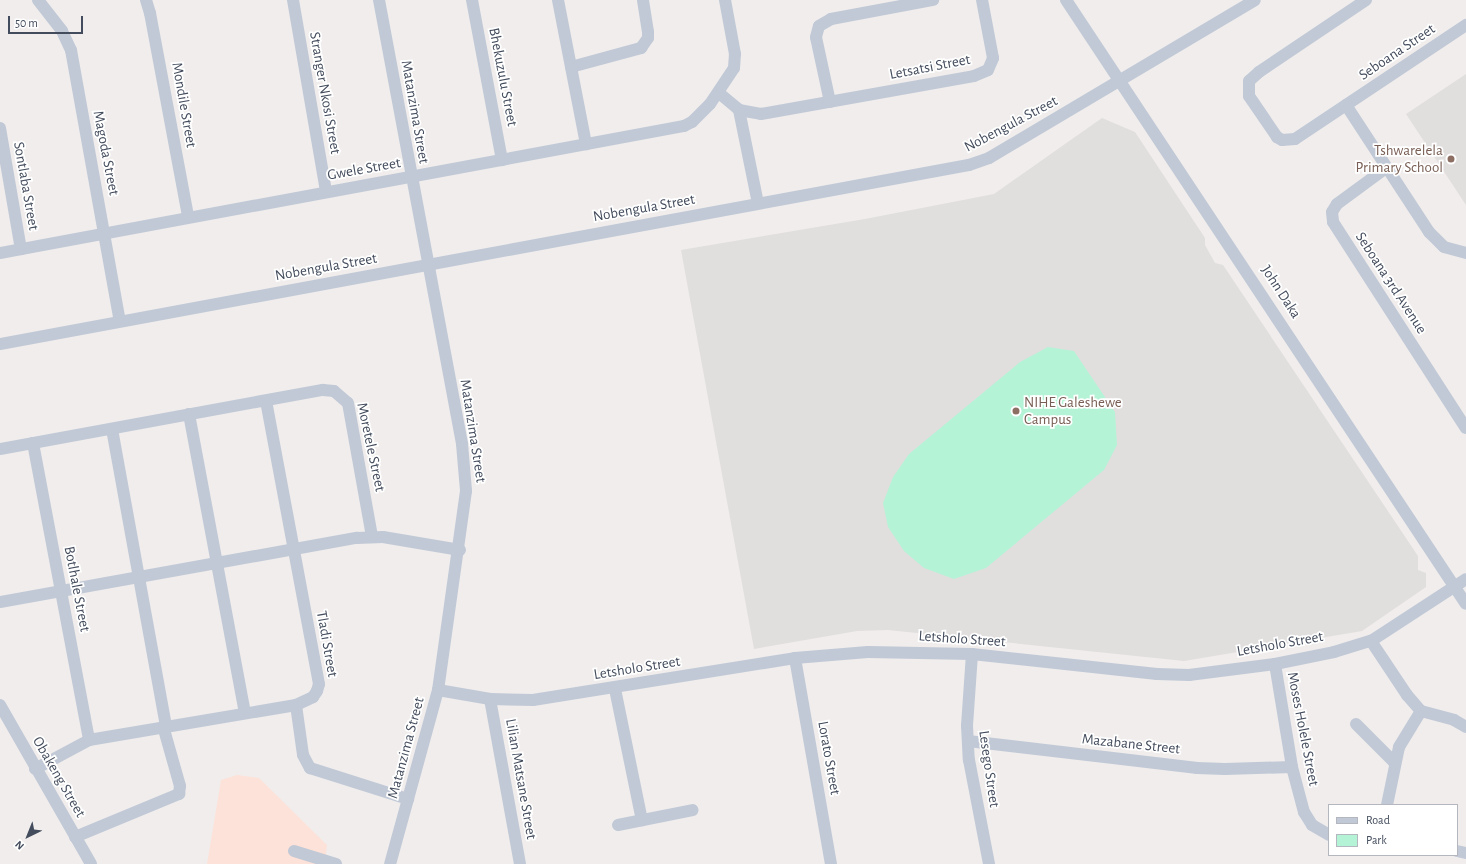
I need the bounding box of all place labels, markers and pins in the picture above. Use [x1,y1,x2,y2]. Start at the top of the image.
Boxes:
place label: Tshwarelela Primary School [1355,141,1443,176]
marker: Tshwarelela Primary School [1446,154,1456,164]
place label: NIHE Galeshewe Campus [1024,393,1122,428]
marker: NIHE Galeshewe Campus [1011,406,1021,416]

